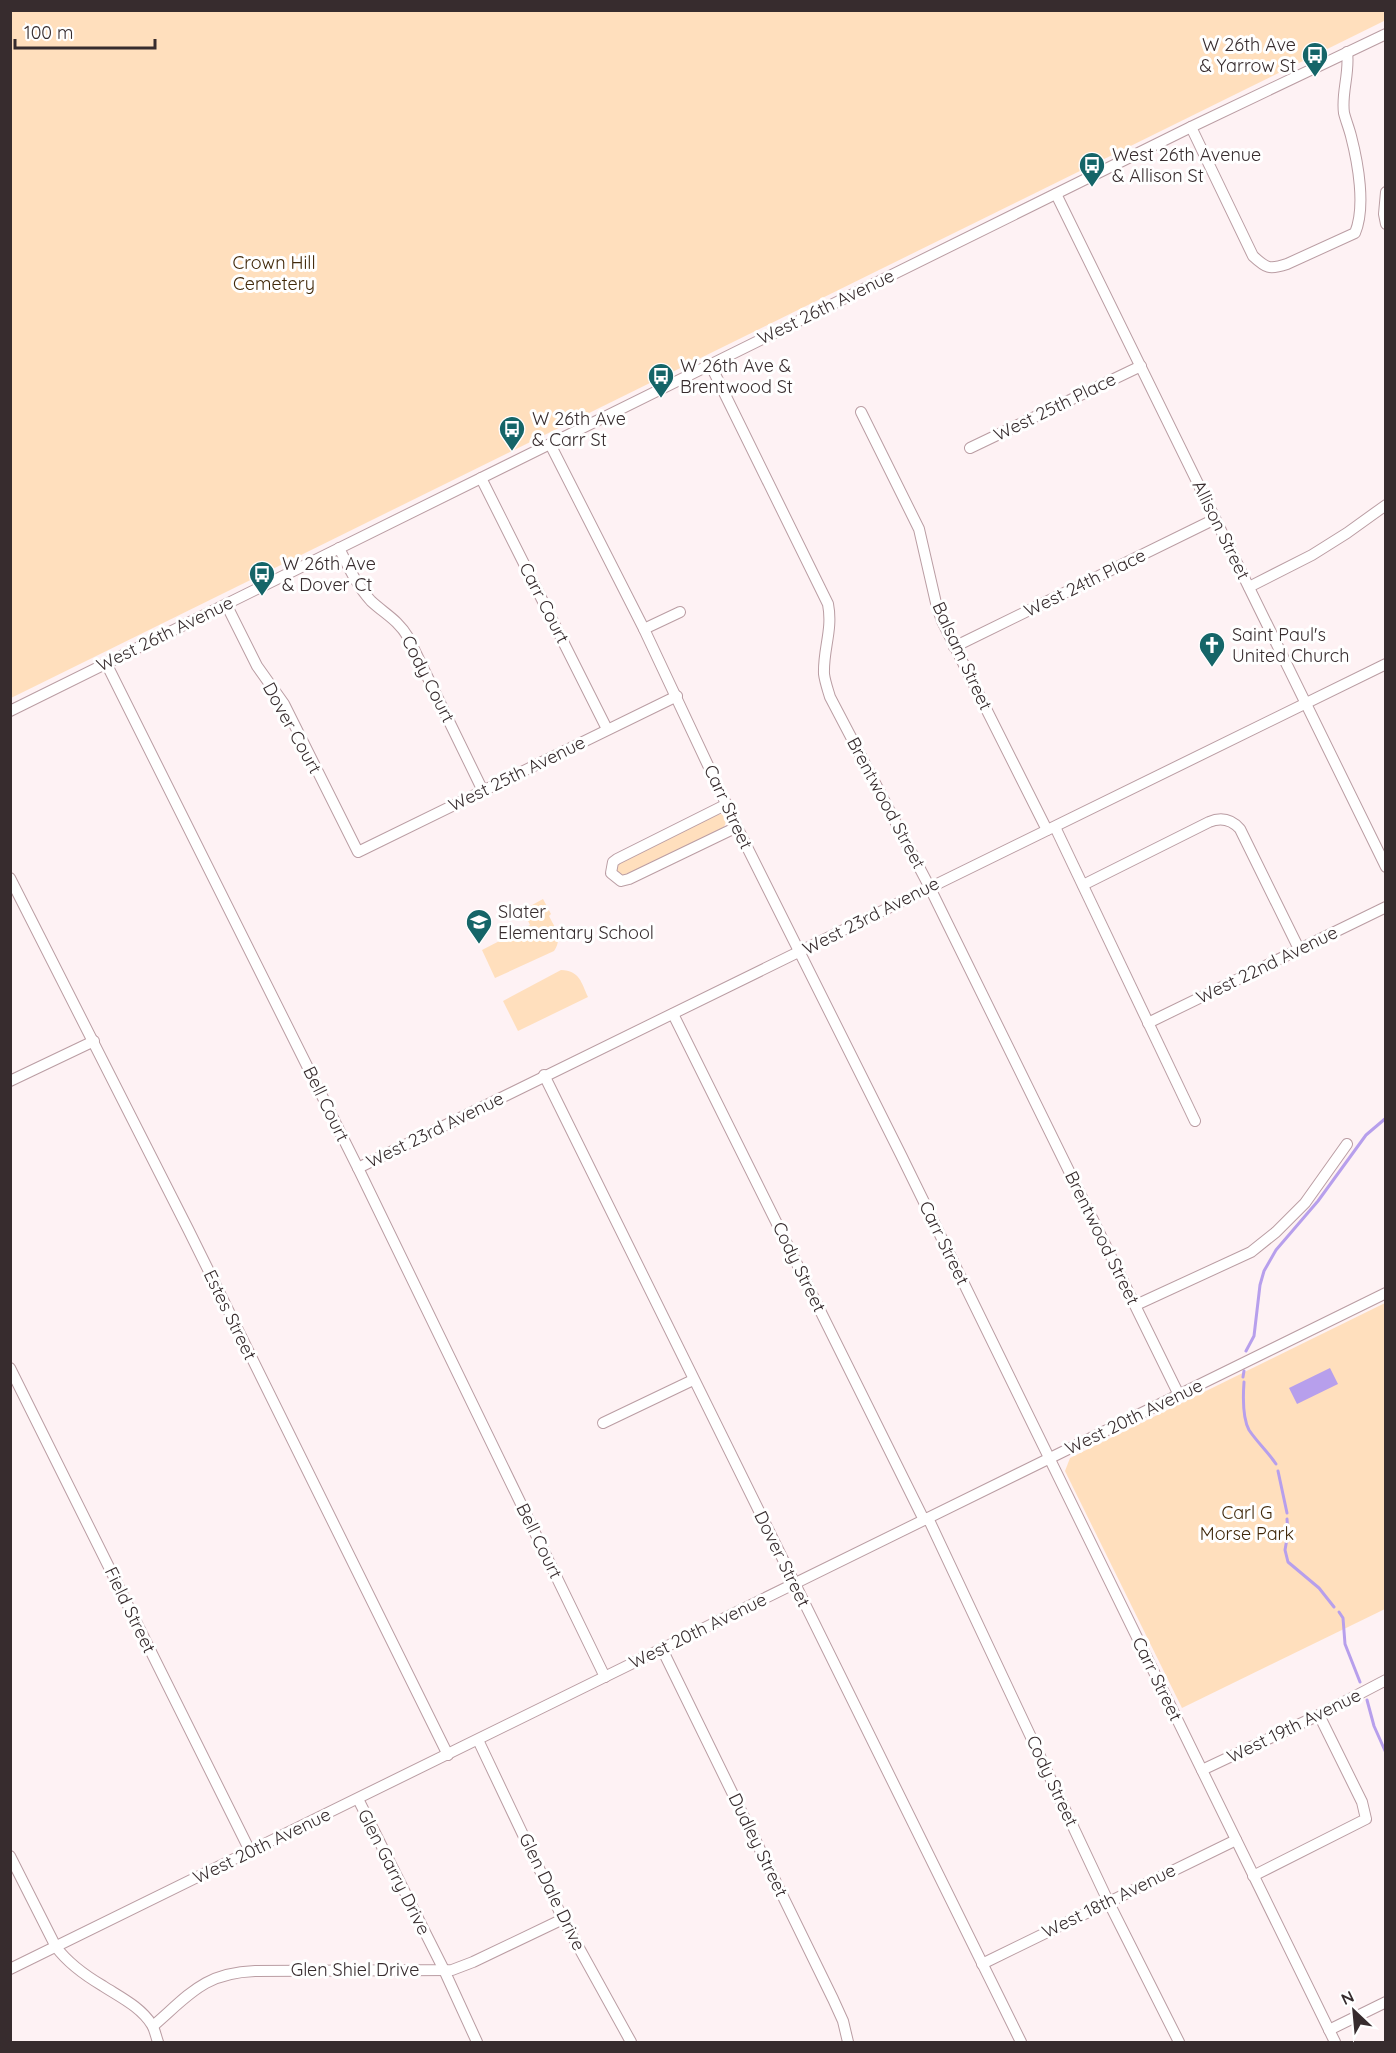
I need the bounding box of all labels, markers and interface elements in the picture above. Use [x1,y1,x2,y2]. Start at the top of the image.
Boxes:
scale bar [15,12,154,50]
text: 100 m [24,21,73,44]
place label: W 26th Ave & Yarrow St [1199,33,1296,77]
bus stop icon: W 26th Ave & Yarrow St [1300,40,1330,78]
place label: West 26th Avenue & Allison St [1112,143,1261,187]
bus stop icon: West 26th Avenue & Allison St [1077,150,1107,188]
park label: Crown Hill Cemetery [232,251,316,295]
street label: West 26th Avenue [754,264,898,350]
place label: W 26th Ave & Brentwood St [680,354,793,398]
bus stop icon: W 26th Ave & Brentwood St [646,361,676,399]
street label: West 25th Place [990,367,1120,446]
place label: W 26th Ave & Carr St [532,407,626,451]
bus stop icon: W 26th Ave & Carr St [497,414,527,452]
street label: Allison Street [1188,476,1255,583]
street label: West 24th Place [1020,543,1149,622]
place label: W 26th Ave & Dover Ct [282,552,376,596]
bus stop icon: W 26th Ave & Dover Ct [247,559,277,597]
street label: Carr Court [514,559,575,647]
street label: West 26th Avenue [93,591,237,677]
street label: Balsam Street [927,598,998,714]
place label: Saint Paul's United Church [1232,623,1349,667]
church icon: Saint Paul's United Church [1197,630,1227,668]
street label: Cody Court [397,631,460,726]
street label: Dover Court [258,678,327,778]
street label: West 25th Avenue [445,730,589,817]
street label: Brentwood Street [842,733,931,873]
street label: Carr Street [699,761,758,853]
street label: West 23rd Avenue [799,871,943,960]
place label: Slater Elementary School [498,900,654,944]
school or university icon: Slater Elementary School [464,907,494,945]
street label: West 22nd Avenue [1192,920,1341,1009]
street label: Bell Court [298,1062,355,1145]
street label: West 23rd Avenue [362,1086,507,1173]
street label: Brentwood Street [1060,1167,1145,1308]
street label: Carr Street [914,1197,975,1289]
street label: Cody Street [768,1218,831,1316]
street label: Estes Street [199,1266,262,1364]
street label: West 20th Avenue [1061,1373,1206,1460]
street label: Bell Court [511,1499,568,1582]
park label: Carl G Morse Park [1200,1501,1294,1545]
street label: Dover Street [749,1507,816,1611]
street label: Field Street [100,1563,161,1657]
street label: West 20th Avenue [625,1587,770,1674]
street label: Carr Street [1127,1633,1188,1725]
street label: West 19th Avenue [1223,1683,1365,1768]
street label: Cody Street [1021,1732,1084,1830]
street label: Dudley Street [723,1789,793,1900]
street label: West 20th Avenue [189,1802,334,1889]
street label: Glen Garry Drive [353,1805,436,1938]
street label: Glen Dale Drive [514,1829,591,1954]
street label: West 18th Avenue [1038,1858,1179,1943]
street label: Glen Shiel Drive [291,1958,419,1981]
north arrow [1324,1981,1384,2041]
text: N [1338,1986,1357,2009]

